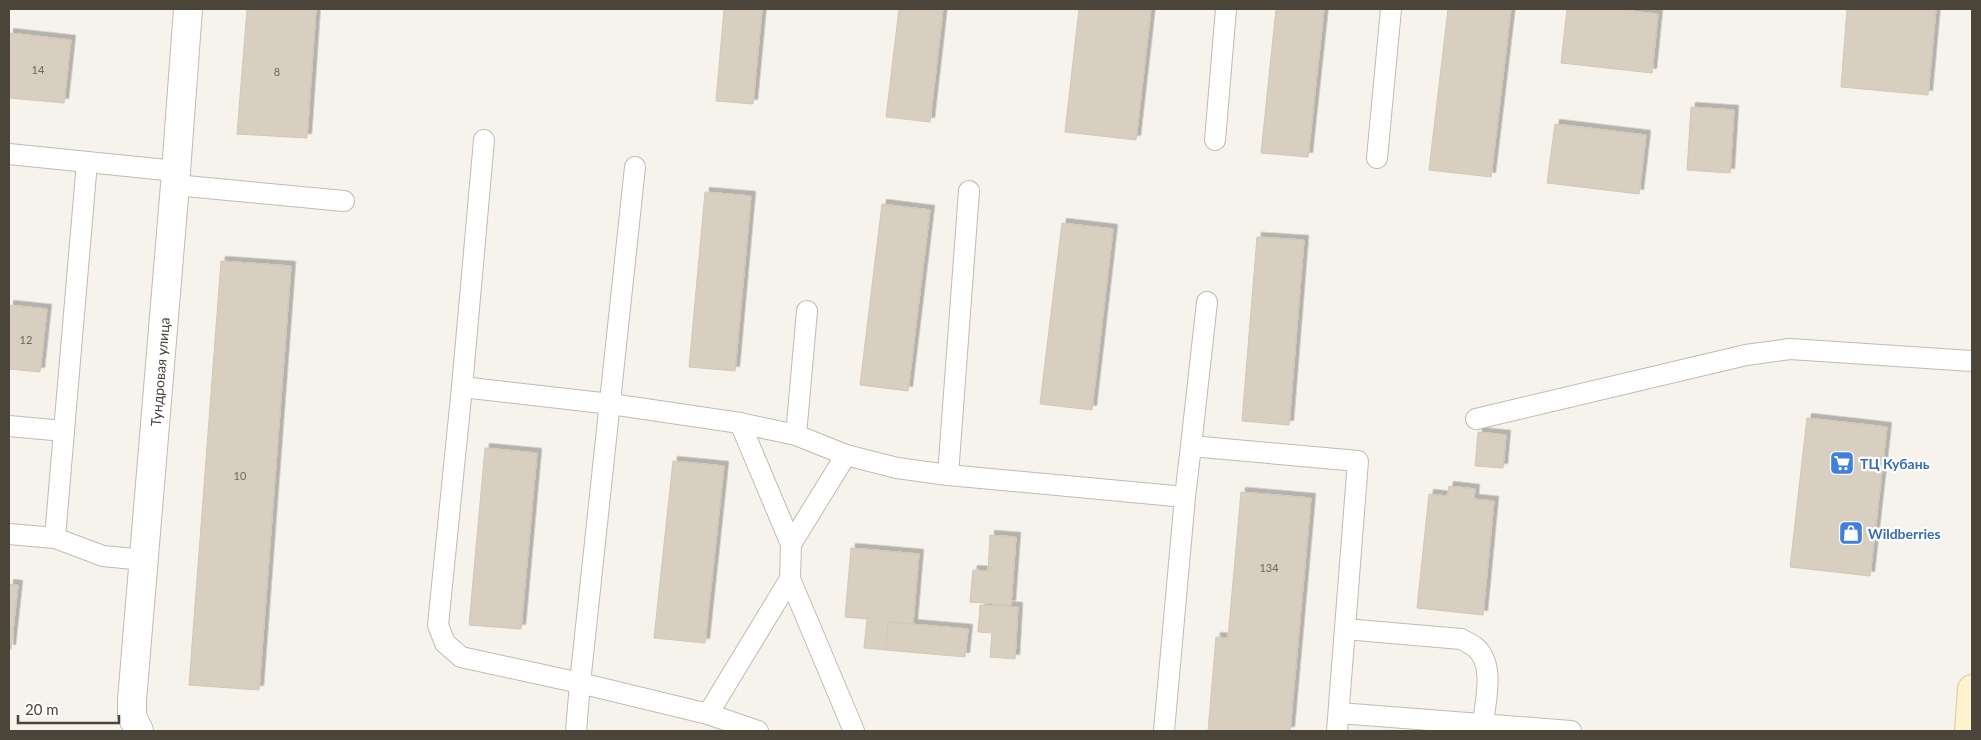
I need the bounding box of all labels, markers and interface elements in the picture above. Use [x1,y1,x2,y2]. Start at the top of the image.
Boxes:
house number: 14 [32,63,45,76]
house number: 8 [274,65,280,78]
street label: Тундровая улица [146,316,172,427]
house number: 12 [20,333,32,346]
supermarket icon: ТЦ Кубань [1829,450,1855,476]
place label: ТЦ Кубань [1860,455,1930,472]
house number: 10 [234,469,247,482]
shop icon: Wildberries [1838,520,1864,546]
place label: Wildberries [1868,525,1941,542]
house number: 134 [1259,561,1279,574]
scale bar [18,692,119,724]
text: 20 m [25,700,59,718]

